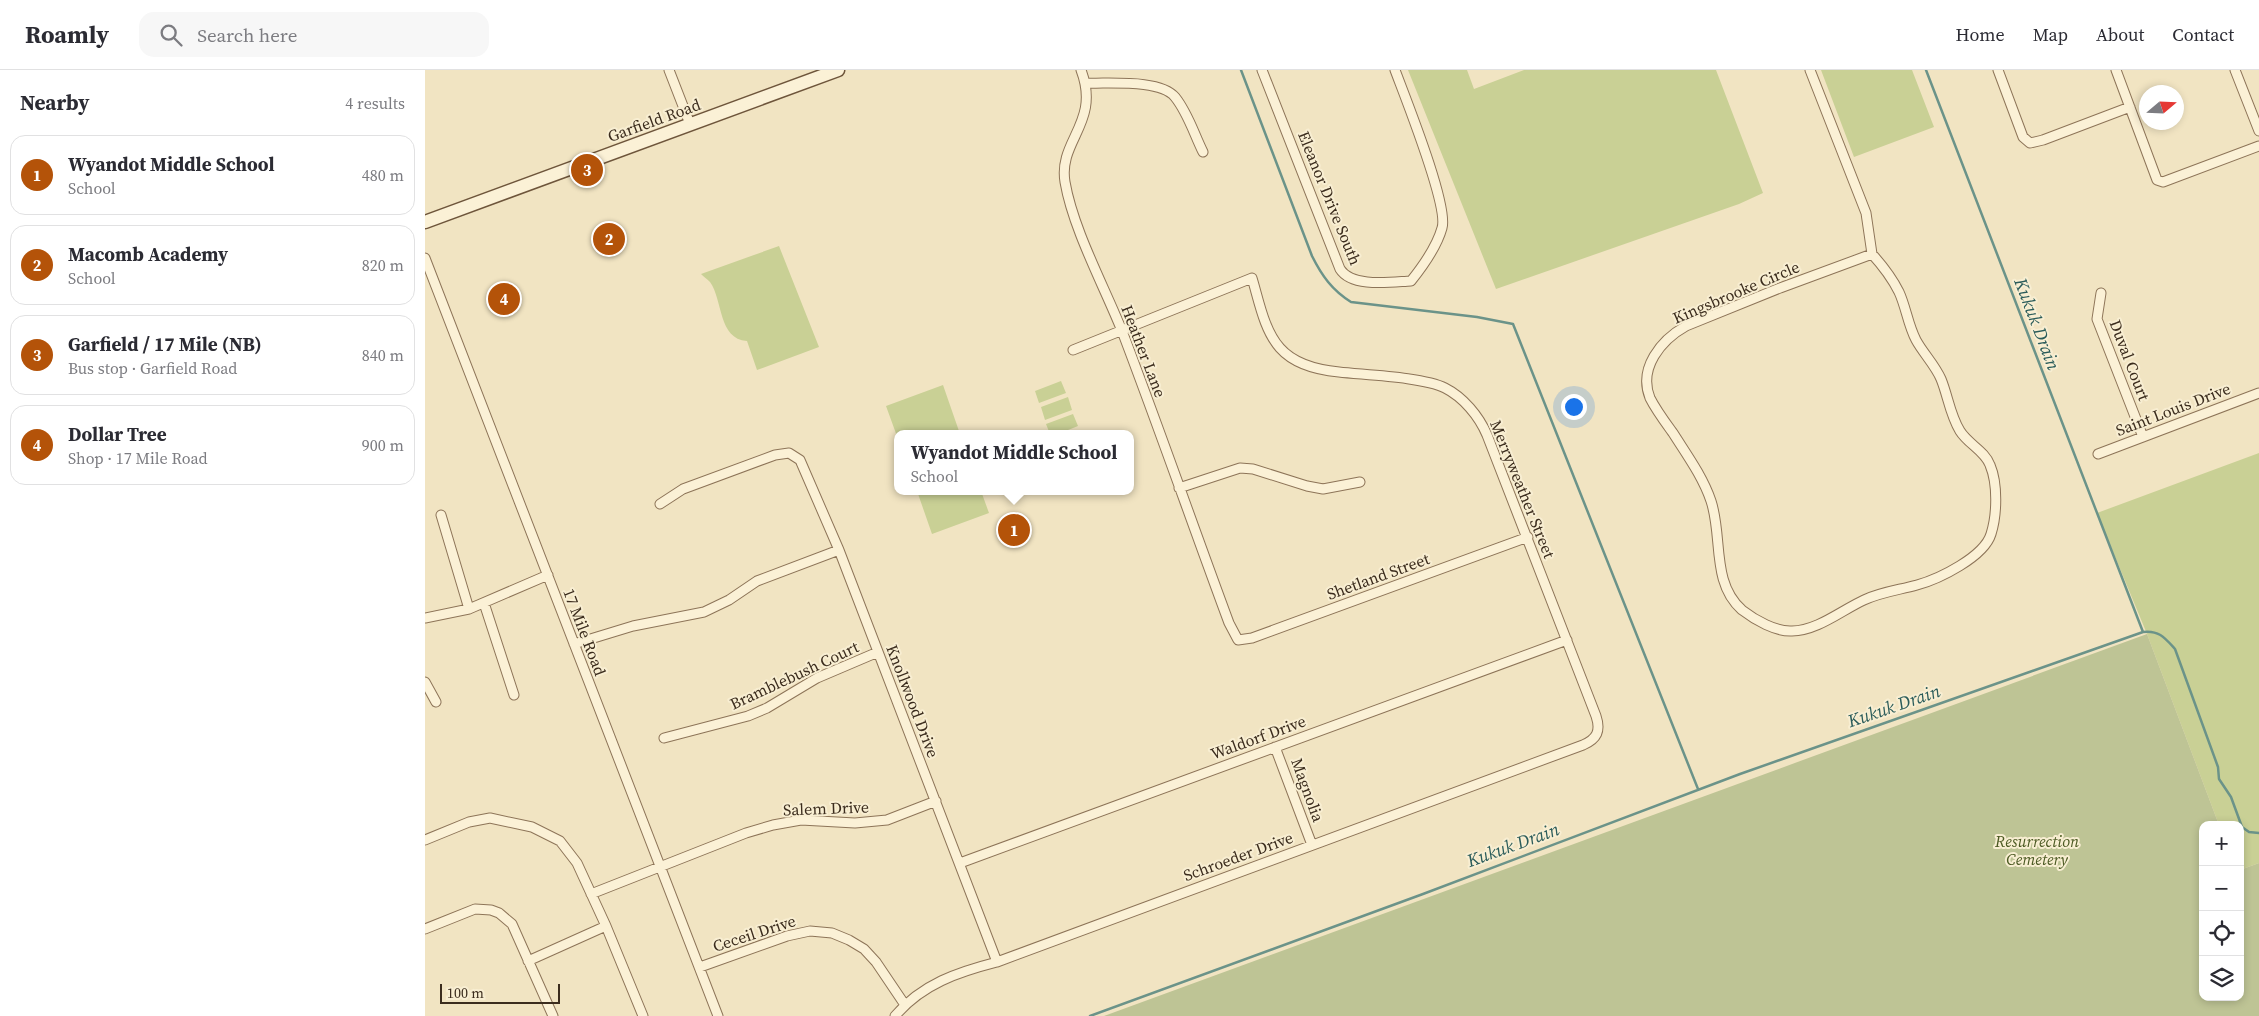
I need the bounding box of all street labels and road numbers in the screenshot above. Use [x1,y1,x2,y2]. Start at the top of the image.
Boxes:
street label: Garfield Road [605,93,703,147]
street label: Eleanor Drive South [1293,128,1367,269]
street label: Kingsbrooke Circle [1669,255,1803,329]
street label: Heather Lane [1116,302,1172,400]
street label: Duval Court [2104,316,2156,404]
street label: Saint Louis Drive [2113,377,2233,441]
street label: Merryweather Street [1485,417,1561,562]
street label: Shetland Street [1324,547,1433,605]
street label: 17 Mile Road [558,585,612,679]
street label: Bramblebush Court [726,635,863,715]
street label: Knollwood Drive [881,641,945,761]
street label: Waldorf Drive [1207,710,1309,764]
street label: Magnolia [1286,755,1330,826]
street label: Salem Drive [783,796,869,820]
street label: Schroeder Drive [1180,826,1296,886]
street label: Ceceil Drive [710,909,798,957]

